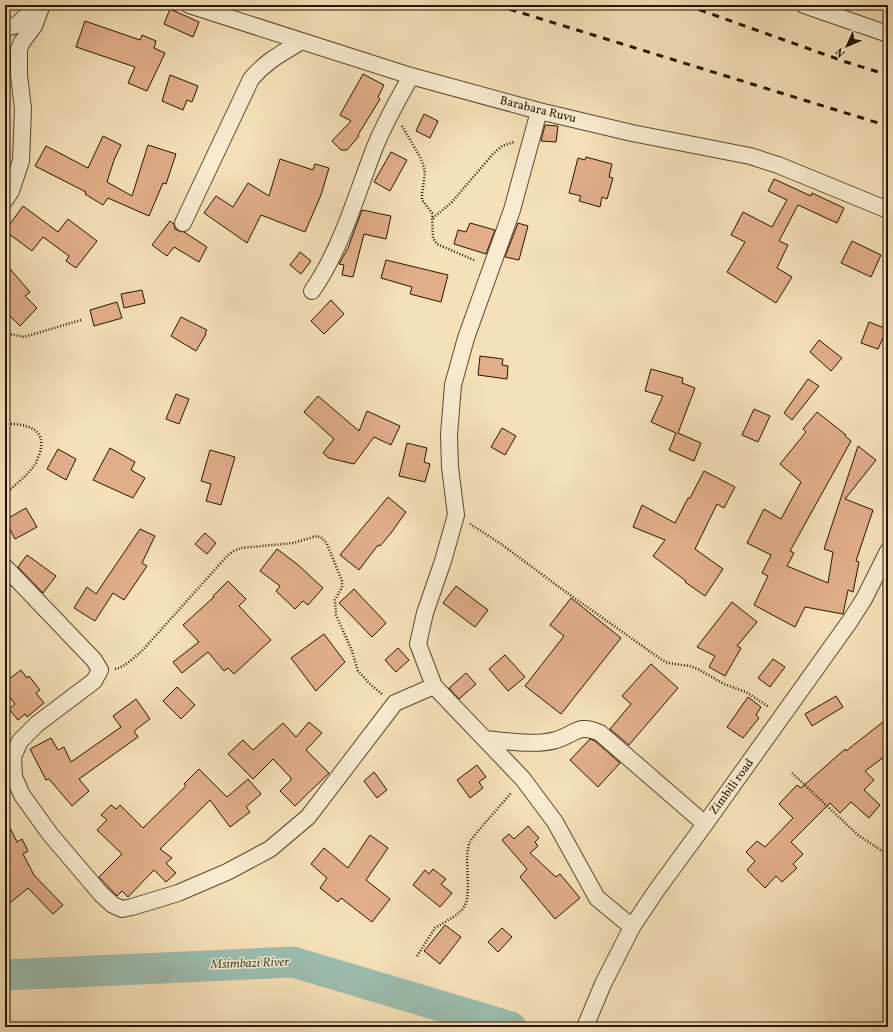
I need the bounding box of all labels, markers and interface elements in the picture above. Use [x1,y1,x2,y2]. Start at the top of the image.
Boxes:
north arrow [827,26,867,66]
text: N [833,44,849,60]
street label: Barabara Ruvu [498,93,578,127]
street label: Zimbili road [706,756,758,818]
water label: Msimbazi River [209,954,290,974]

